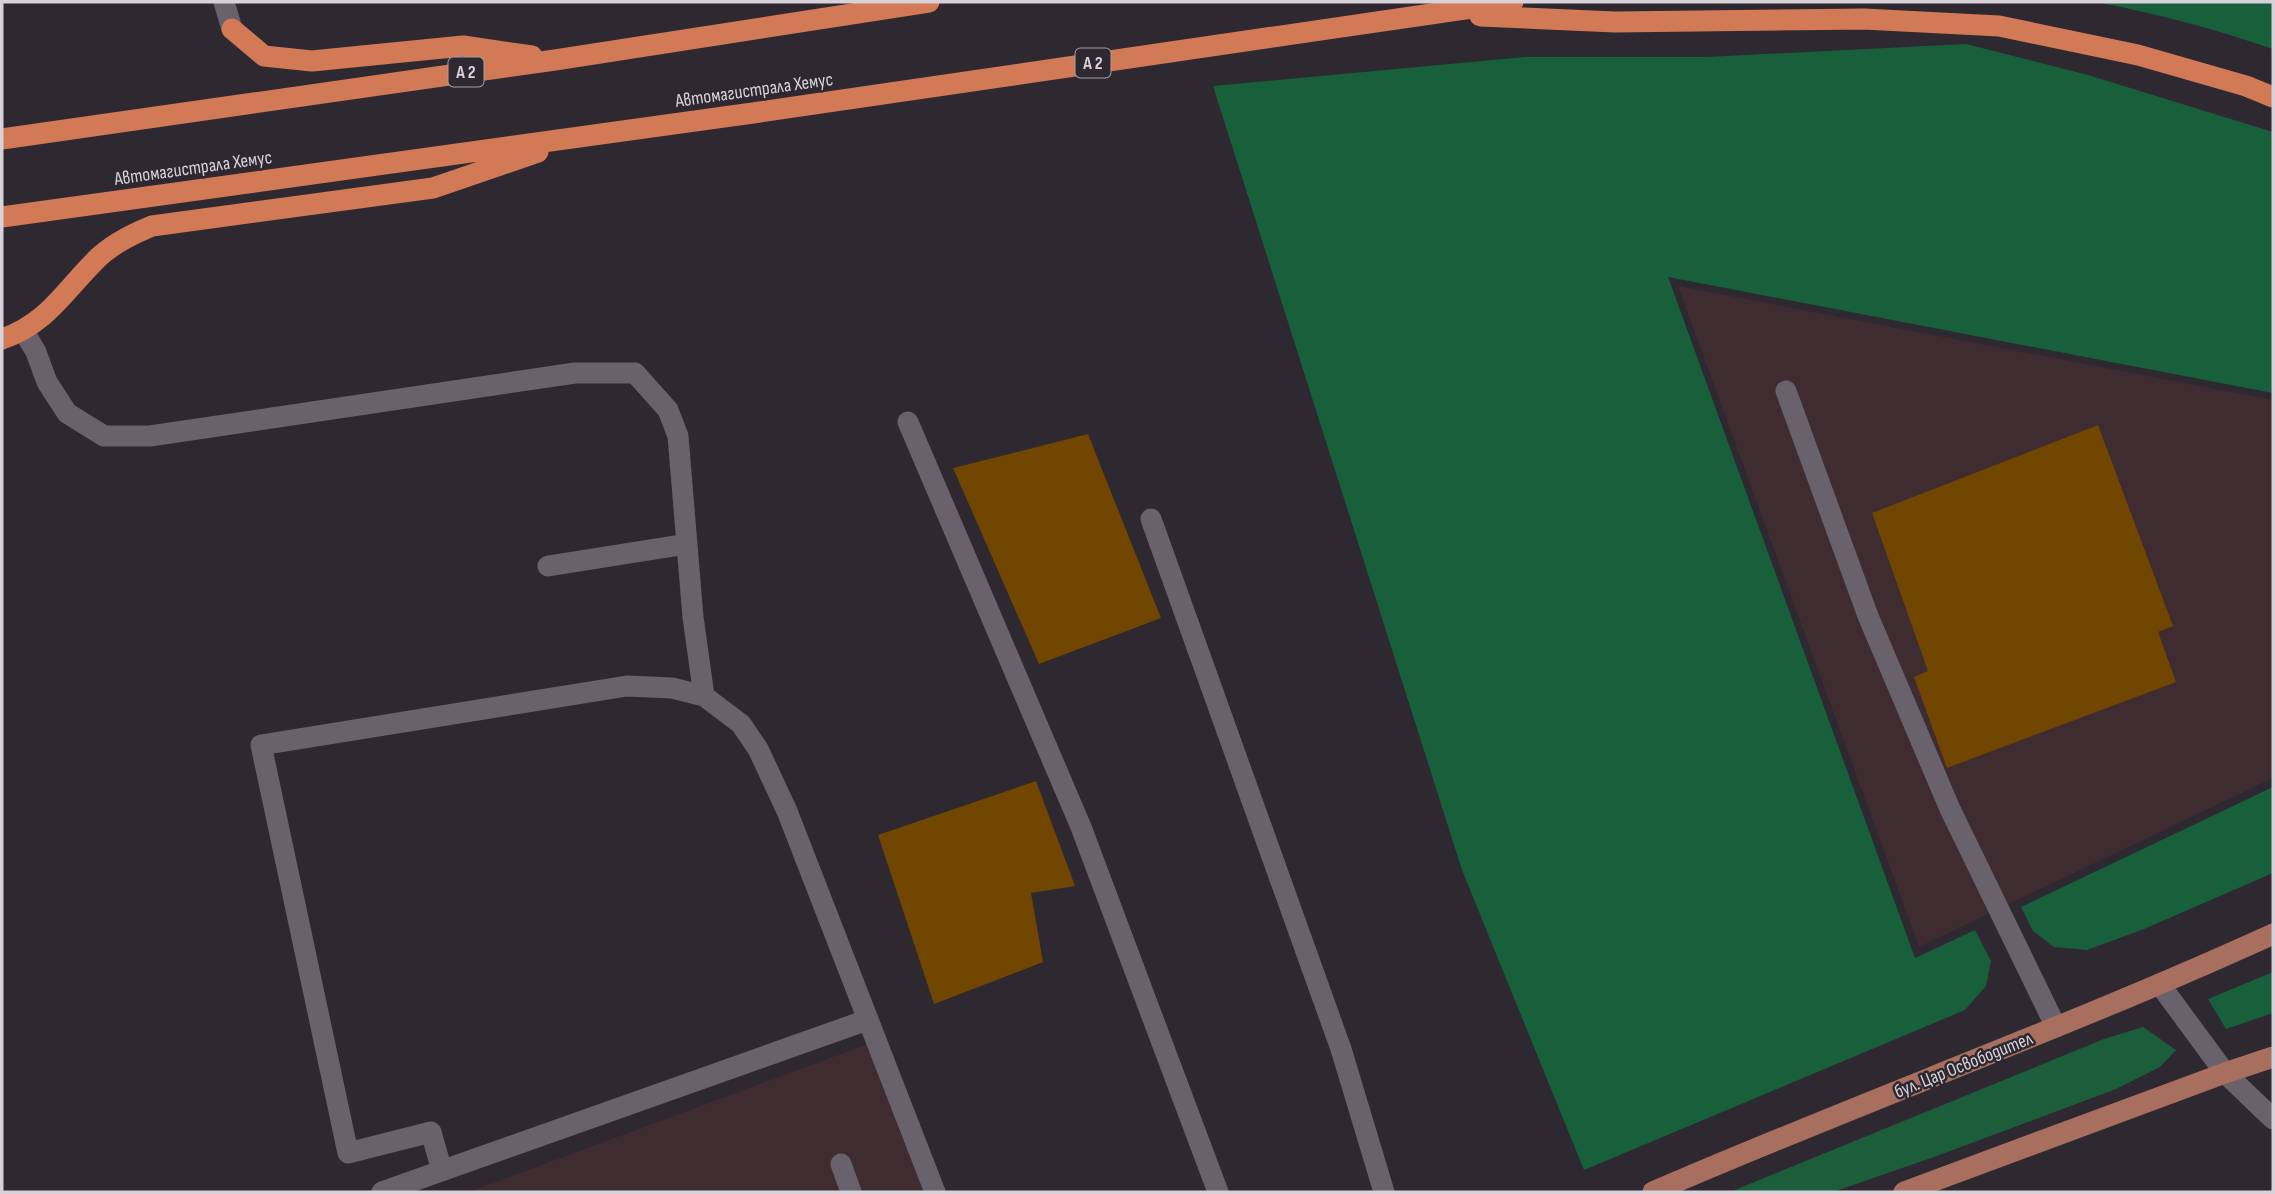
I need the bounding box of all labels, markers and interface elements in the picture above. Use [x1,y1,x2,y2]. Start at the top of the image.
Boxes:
road number: A 2 [1076,48,1110,78]
road number: A 2 [448,58,484,86]
street label: Автомагистрала Хемус [673,68,835,113]
street label: Автомагистрала Хемус [112,146,274,191]
street label: бул. Цар Освободител [1891,1027,2036,1104]

